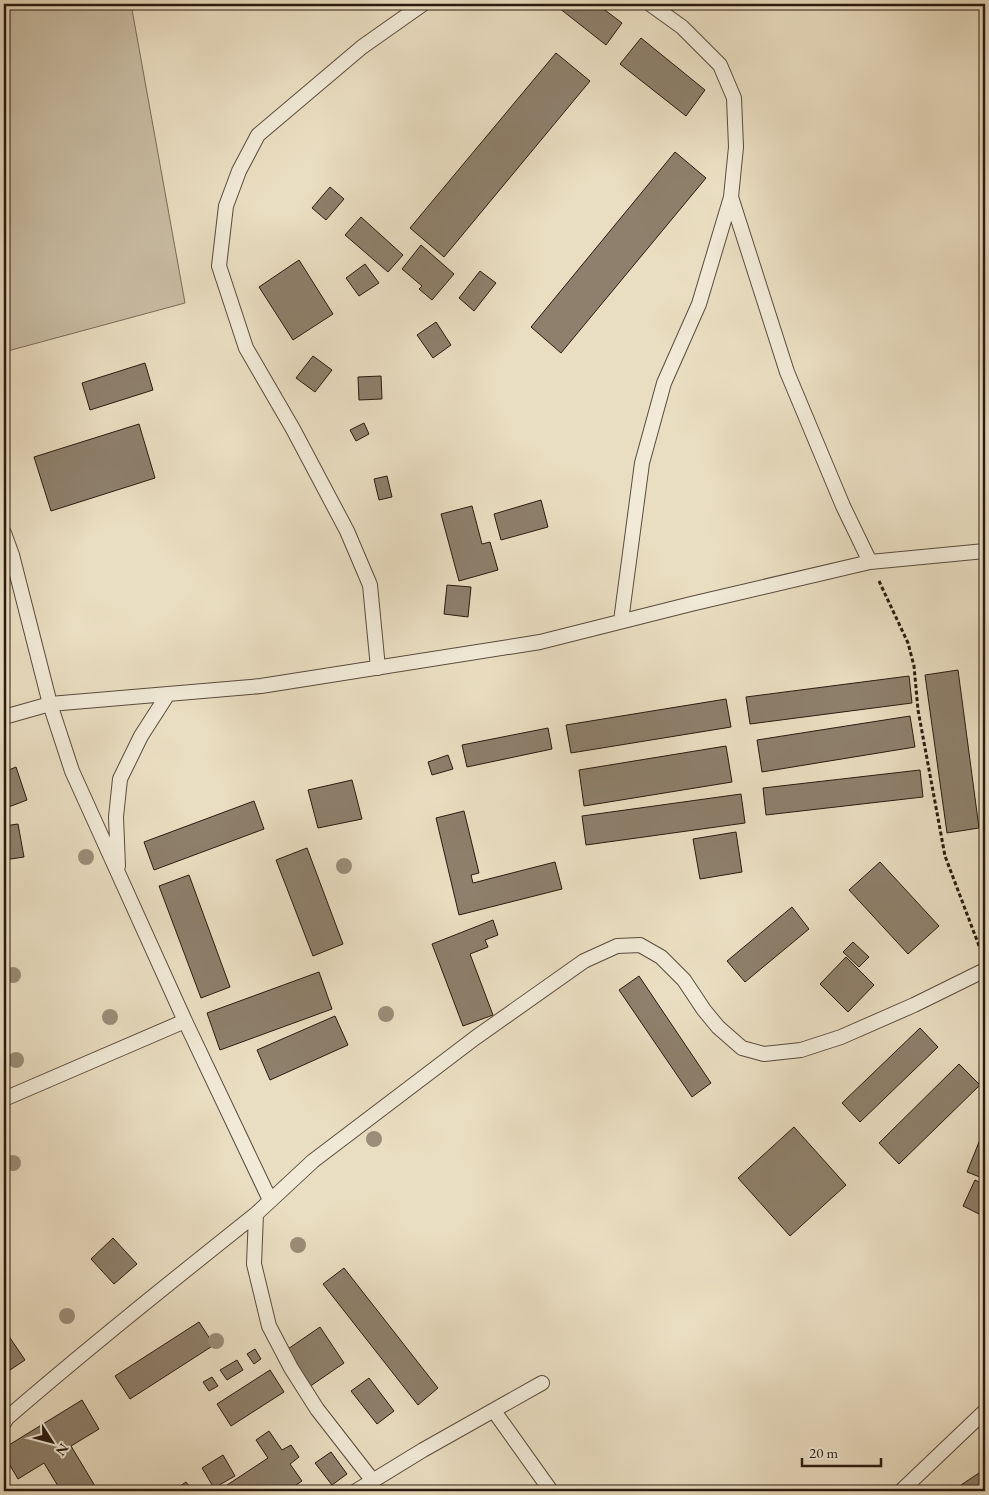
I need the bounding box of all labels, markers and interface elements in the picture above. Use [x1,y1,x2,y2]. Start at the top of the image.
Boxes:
north arrow [28,1418,78,1468]
scale bar [802,1435,880,1467]
text: N [52,1440,73,1460]
text: 20 m [809,1443,838,1462]

